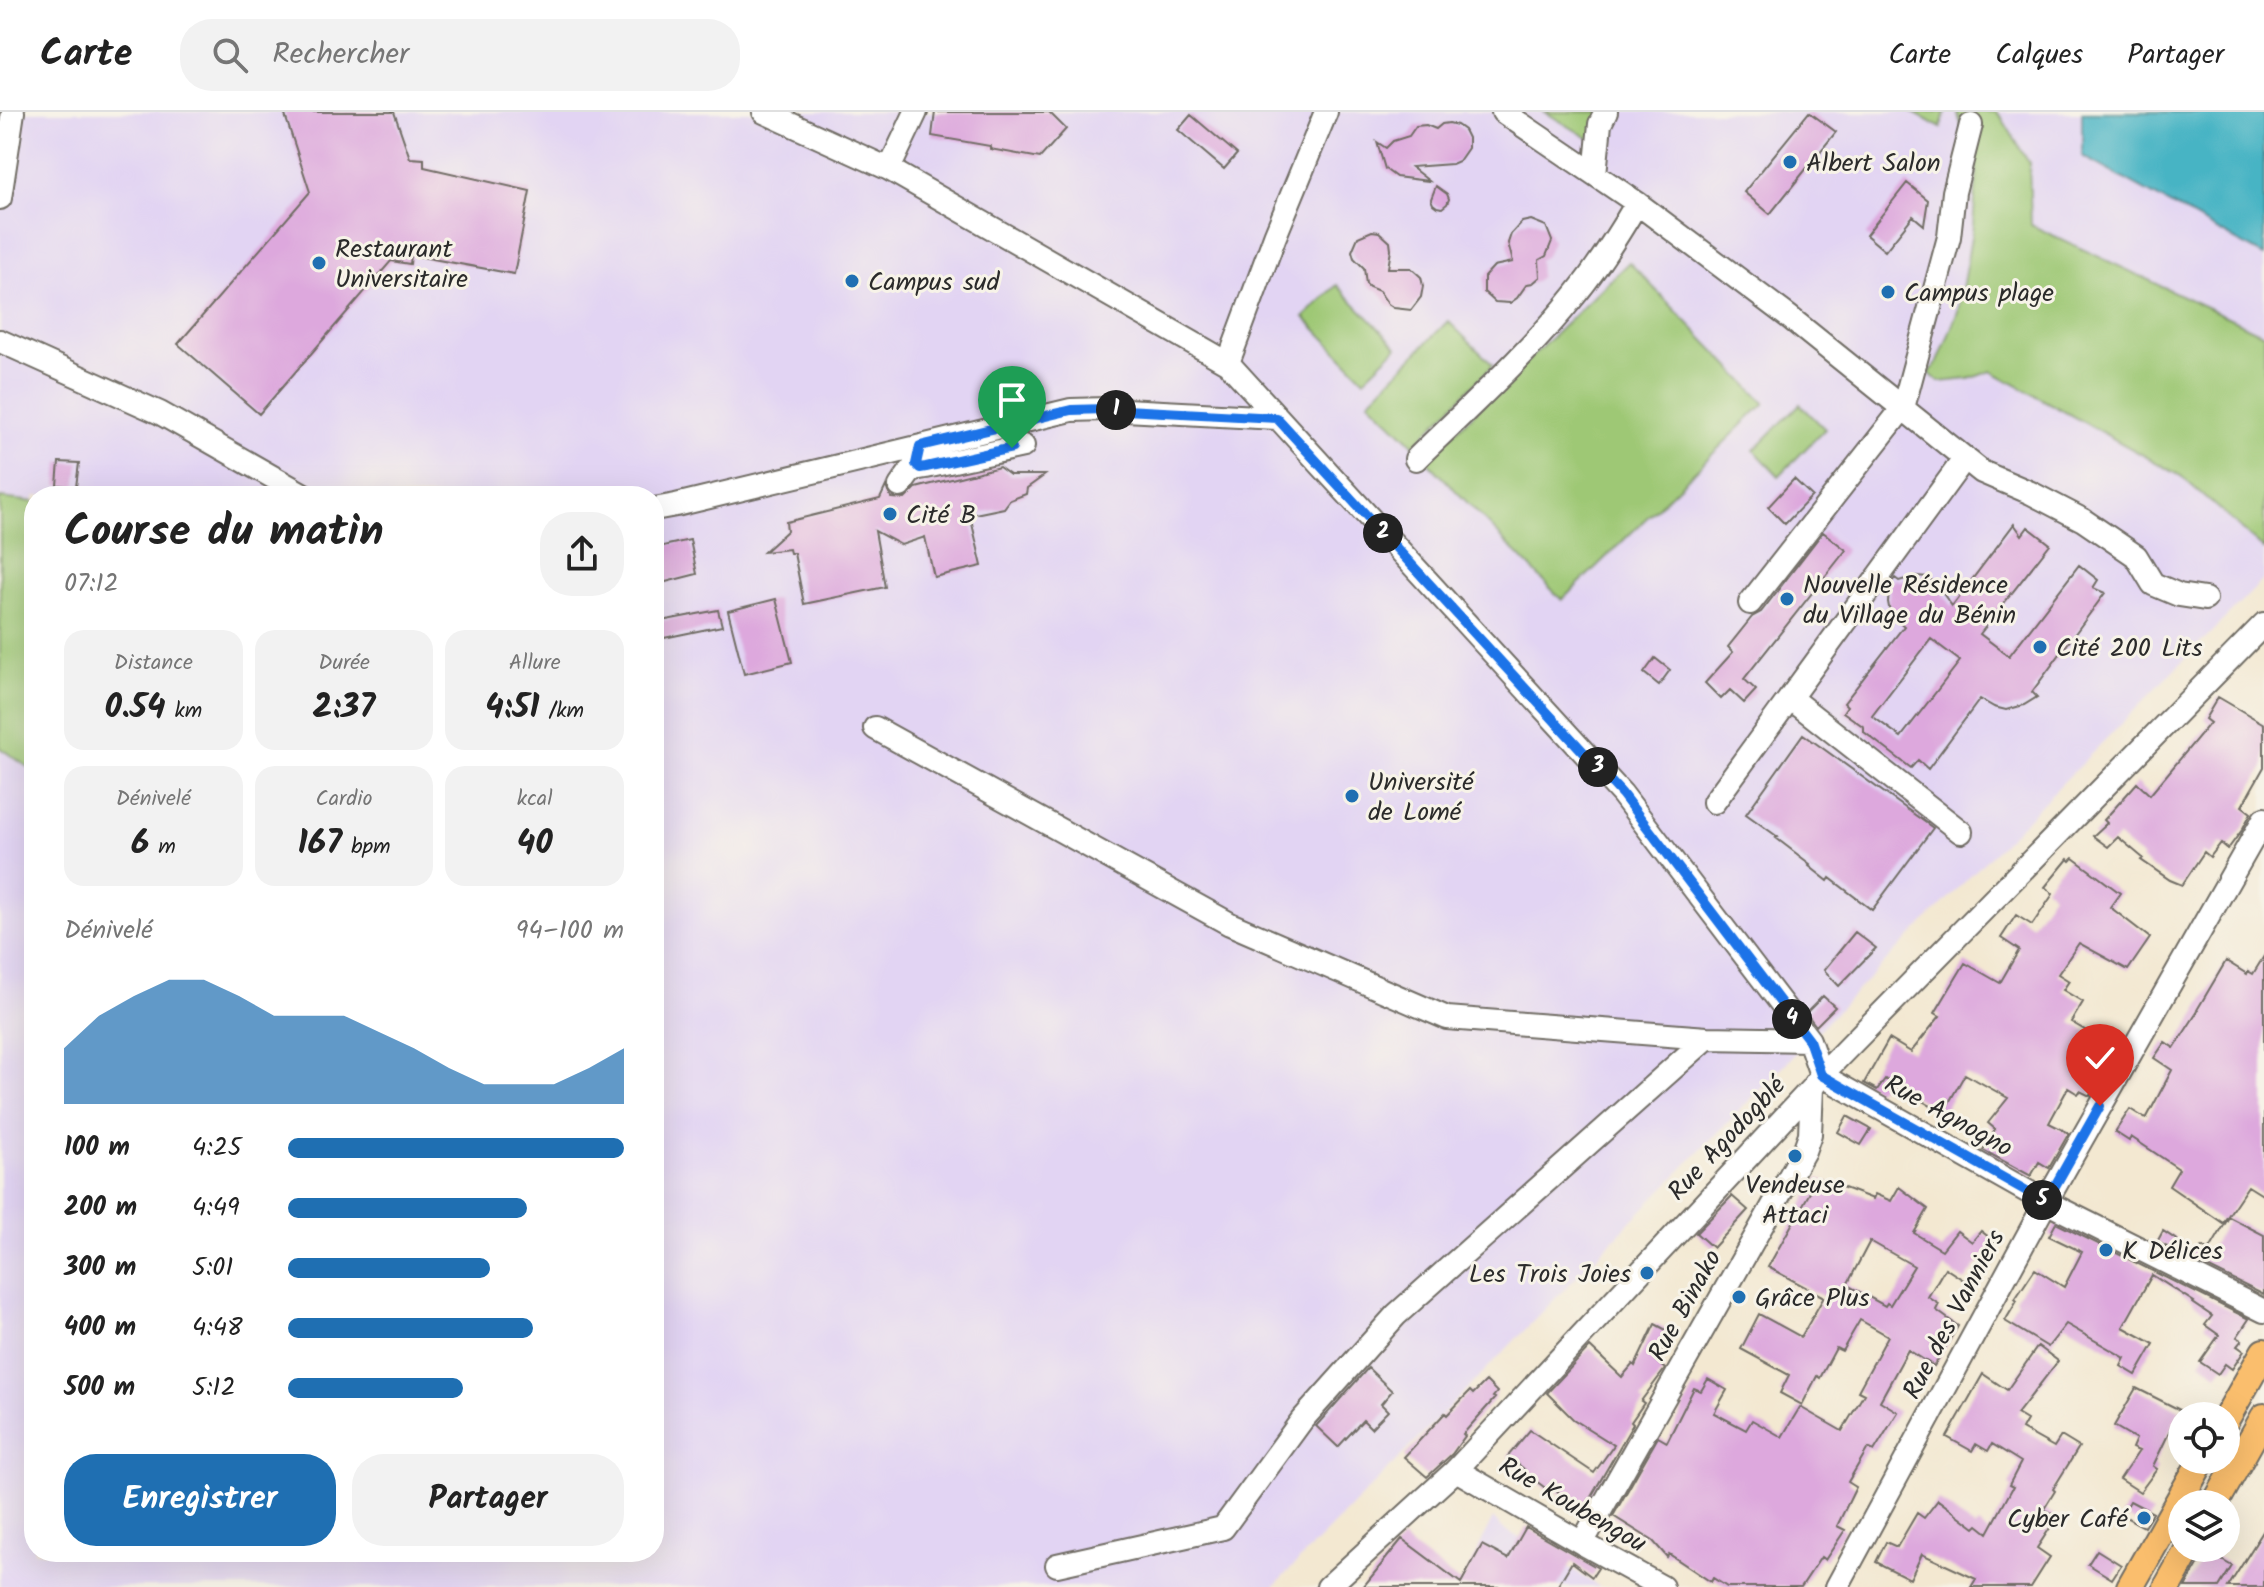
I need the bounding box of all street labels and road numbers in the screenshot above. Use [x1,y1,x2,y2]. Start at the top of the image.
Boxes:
street label: Rue Agnogno [1876,1064,2020,1169]
street label: Rue Agodogblé [1658,1066,1798,1212]
street label: Rue des Vanniers [1892,1222,2017,1407]
street label: Rue Binako [1638,1242,1734,1370]
street label: Rue Koubengou [1490,1446,1655,1565]

